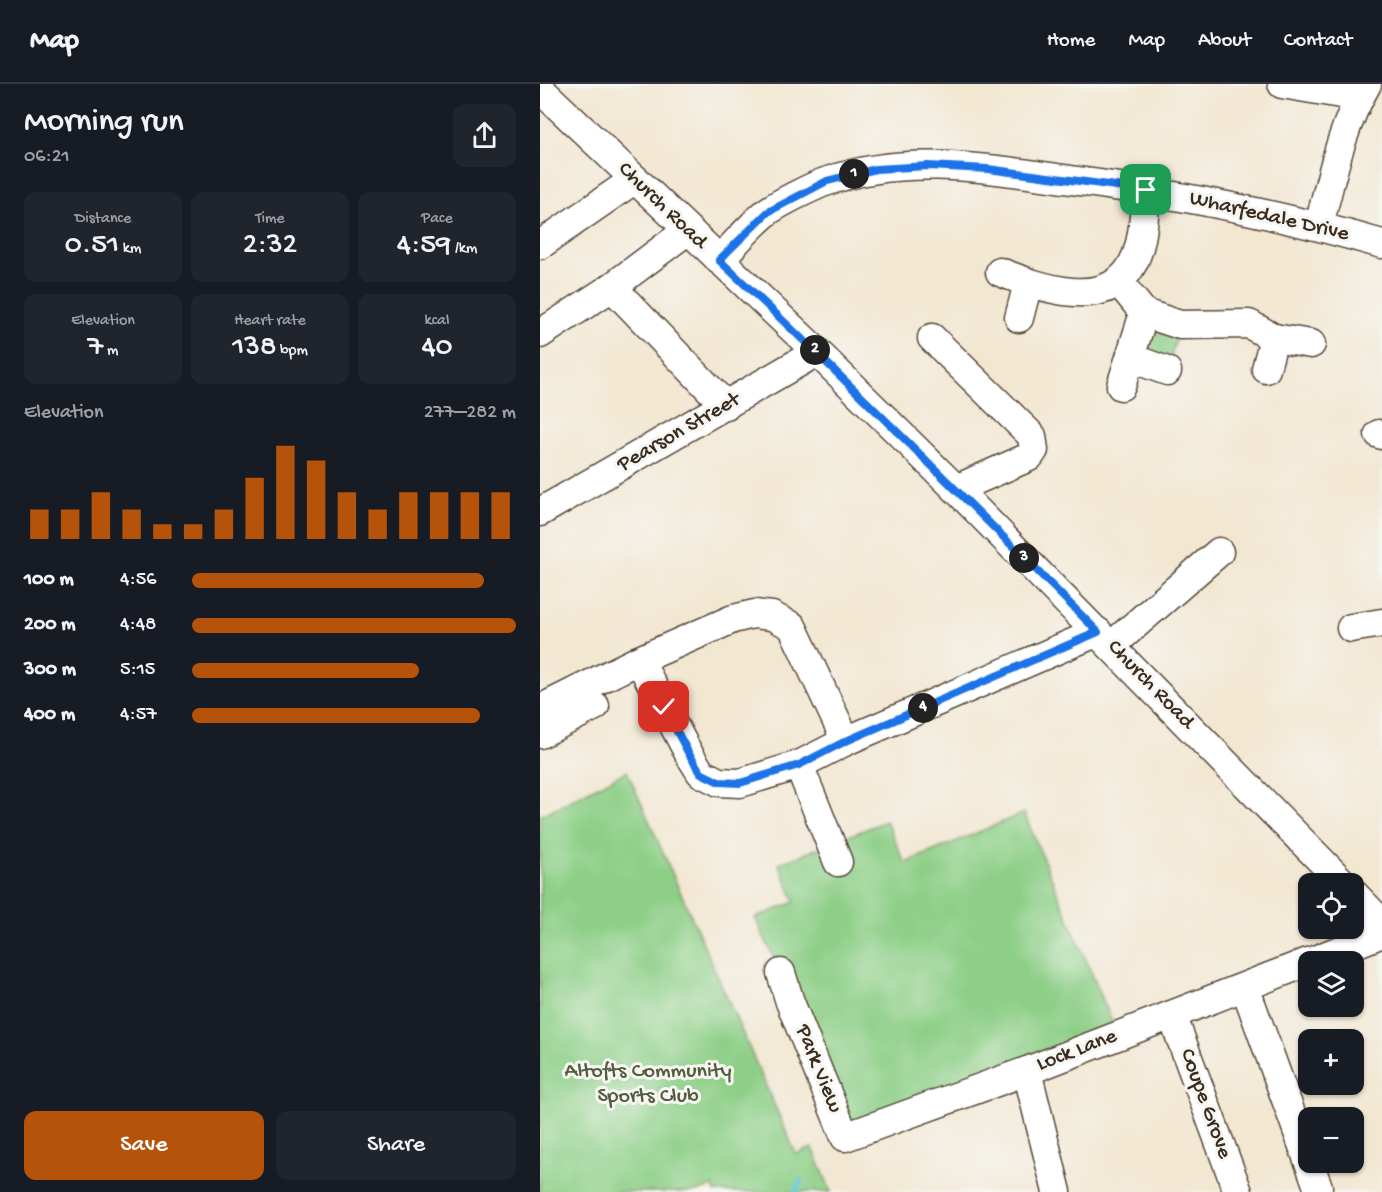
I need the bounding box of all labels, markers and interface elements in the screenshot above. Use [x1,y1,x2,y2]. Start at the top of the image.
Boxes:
text: Map [30,25,79,58]
text: Home [1047,29,1095,54]
text: Map [1128,29,1165,54]
text: About [1198,29,1251,54]
text: Contact [1284,29,1352,54]
text: Morning run [24,104,184,142]
button: share [453,104,516,167]
text: 06:21 [24,146,70,169]
street label: Church Road [612,157,714,257]
pin: 1 [839,159,869,189]
text: 1 [851,164,857,183]
pin [1120,164,1171,215]
icon: arrive [1129,173,1162,206]
street label: Wharfedale Drive [1187,186,1352,248]
text: Distance [75,210,131,229]
text: Time [255,210,285,229]
text: Pace [421,210,453,229]
text: 0.51 [65,229,119,264]
text: 2:32 [243,229,297,264]
text: 4:59 [397,229,451,264]
text: km [119,240,141,259]
text: /km [451,240,477,259]
text: Elevation [71,312,135,331]
text: Heart rate [234,312,306,331]
text: kcal [425,312,449,331]
text: 7 [88,331,103,366]
text: 138 [232,331,276,366]
text: 40 [421,331,453,366]
pin: 2 [800,335,830,365]
text: 2 [811,340,819,359]
text: m [103,342,118,361]
text: bpm [276,342,308,361]
street label: Pearson Street [612,386,747,479]
text: Elevation [24,402,104,425]
text: 277–282 m [424,402,516,425]
pin: 3 [1009,543,1039,573]
text: 3 [1020,548,1028,567]
text: 100 m [24,569,74,592]
text: 4:56 [120,569,156,592]
text: 200 m [24,614,75,637]
text: 4:48 [120,614,156,637]
street label: Church Road [1101,635,1201,737]
text: 300 m [24,659,76,682]
text: 5:15 [120,659,155,682]
pin [638,681,689,732]
icon: check [647,690,680,723]
pin: 4 [908,693,938,723]
text: 4 [919,698,927,717]
text: 400 m [24,704,75,727]
text: 4:57 [120,704,157,727]
map controls [1298,873,1364,1173]
button: locate [1298,873,1364,939]
button: layers [1298,951,1364,1017]
street label: Park View [788,1020,847,1117]
street label: Lock Lane [1033,1024,1121,1078]
button: + [1298,1029,1364,1095]
street label: Coupe Grove [1173,1045,1237,1163]
park label: Altofts Community Sports Club [564,1059,732,1110]
button: − [1298,1107,1364,1173]
button: Save [24,1111,264,1180]
button: Share [276,1111,516,1180]

